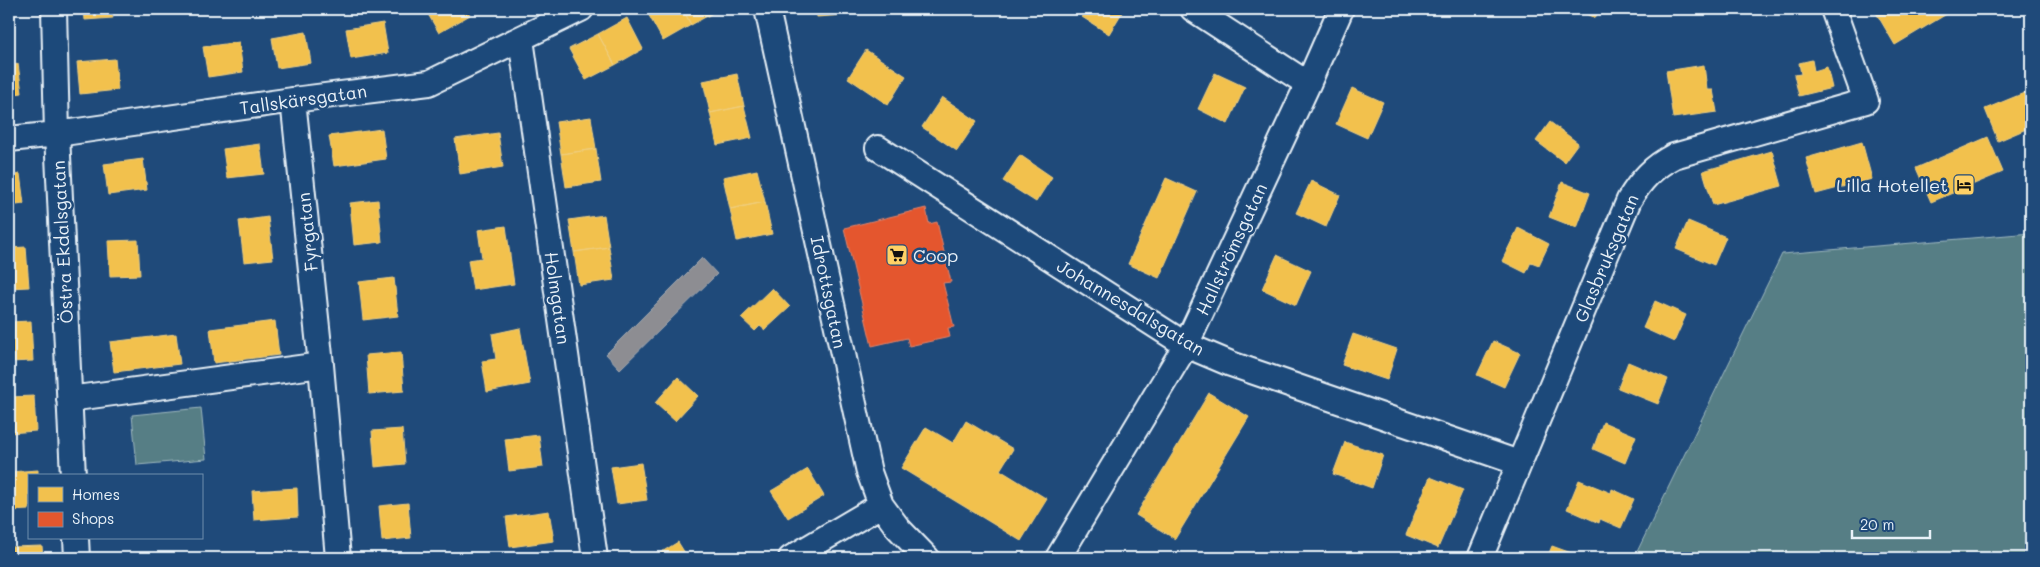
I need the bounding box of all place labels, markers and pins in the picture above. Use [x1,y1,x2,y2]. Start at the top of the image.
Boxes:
place label: Lilla Hotellet [1836,173,1948,197]
hotel icon: Lilla Hotellet [1952,173,1976,197]
supermarket icon: Coop [885,243,909,267]
place label: Coop [913,243,958,267]

